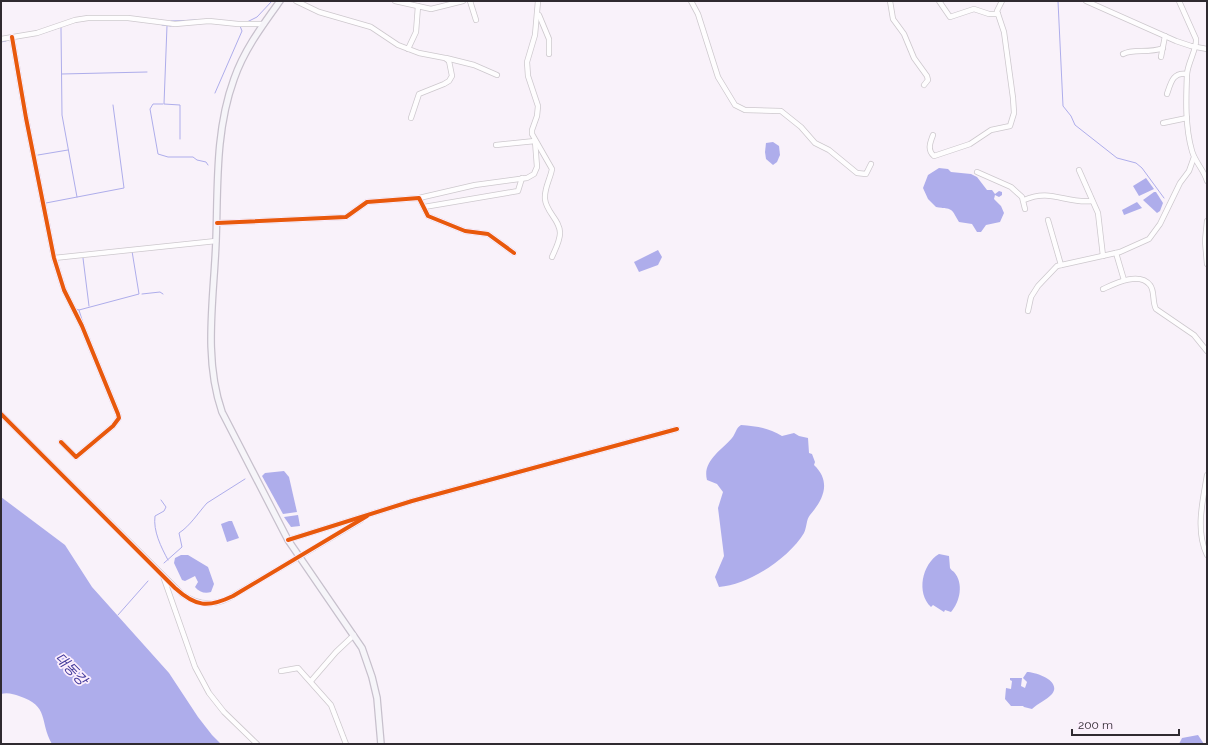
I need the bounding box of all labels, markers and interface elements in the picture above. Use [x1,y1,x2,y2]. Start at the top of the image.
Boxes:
water label: 대동강 [52,650,92,690]
scale bar [1072,711,1179,737]
text: 200 m [1078,718,1113,732]

